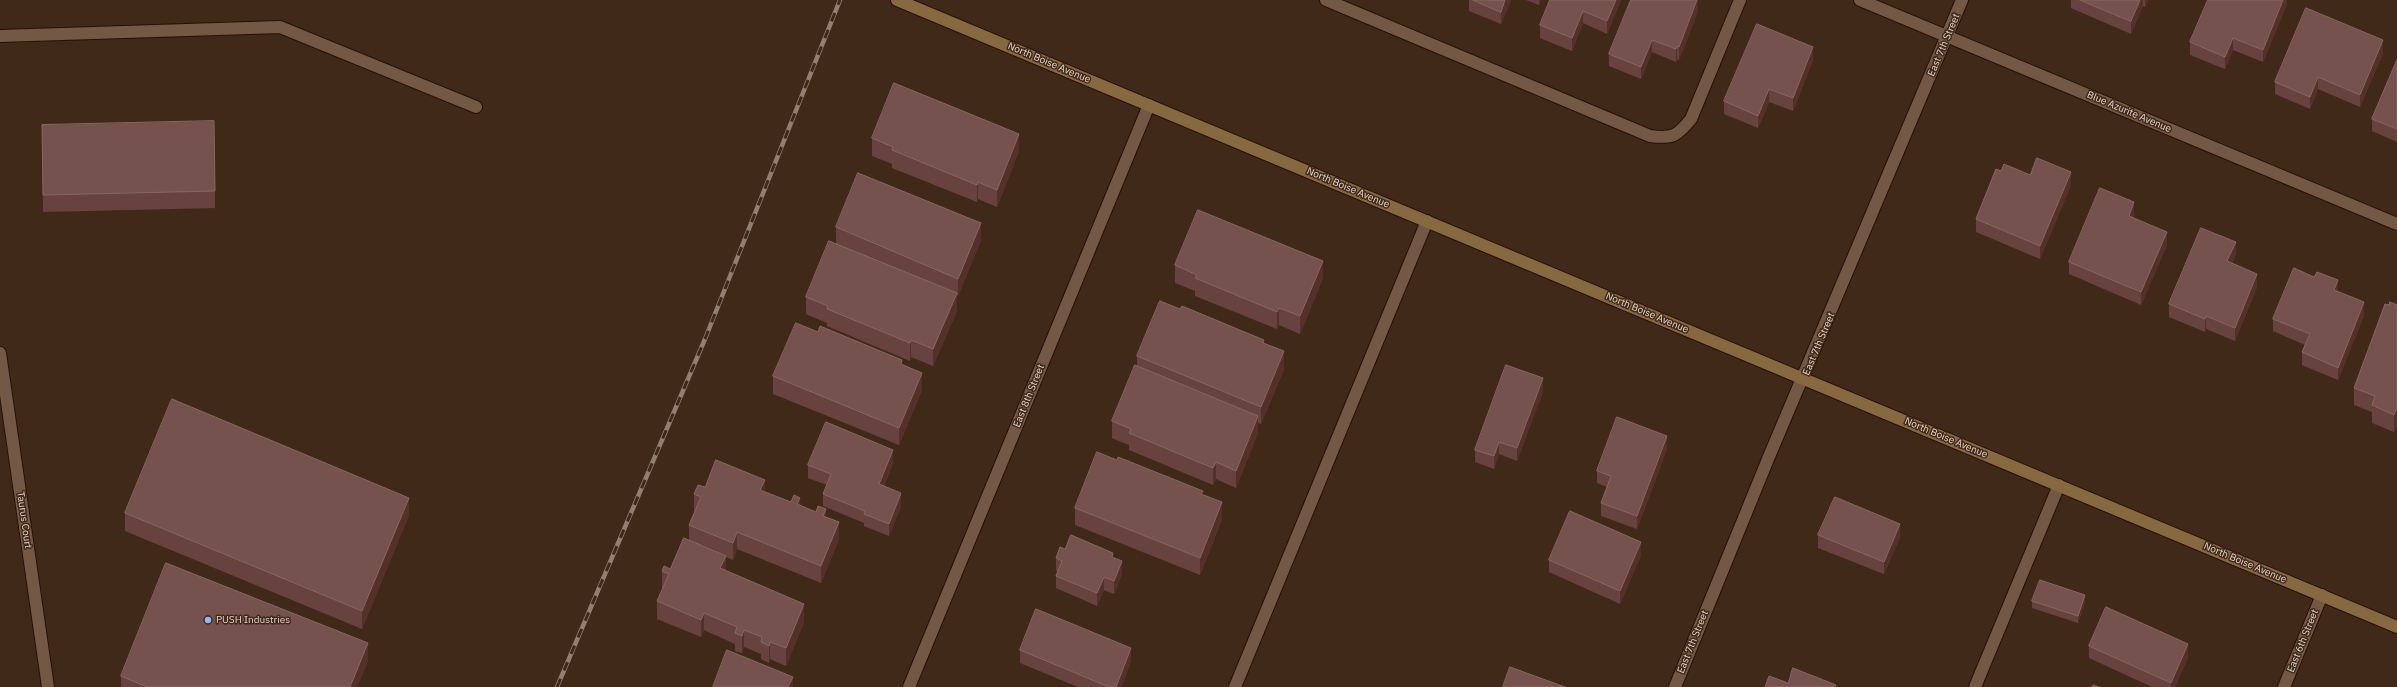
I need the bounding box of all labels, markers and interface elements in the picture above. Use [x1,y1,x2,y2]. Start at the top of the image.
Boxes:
street label: East 7th Street [1925,12,1963,78]
street label: North Boise Avenue [1006,40,1092,86]
street label: Blue Azurite Avenue [2085,89,2173,135]
street label: North Boise Avenue [1305,165,1391,211]
street label: North Boise Avenue [1604,290,1690,336]
street label: East 7th Street [1800,311,1838,377]
street label: East 8th Street [1011,363,1047,429]
street label: North Boise Avenue [1903,415,1989,461]
street label: Taurus Court [14,491,34,549]
street label: North Boise Avenue [2202,540,2288,586]
street label: East 6th Street [2285,608,2321,674]
street label: East 7th Street [1675,609,1711,675]
place label: PUSH Industries [216,614,290,626]
marker: PUSH Industries [203,615,213,625]

